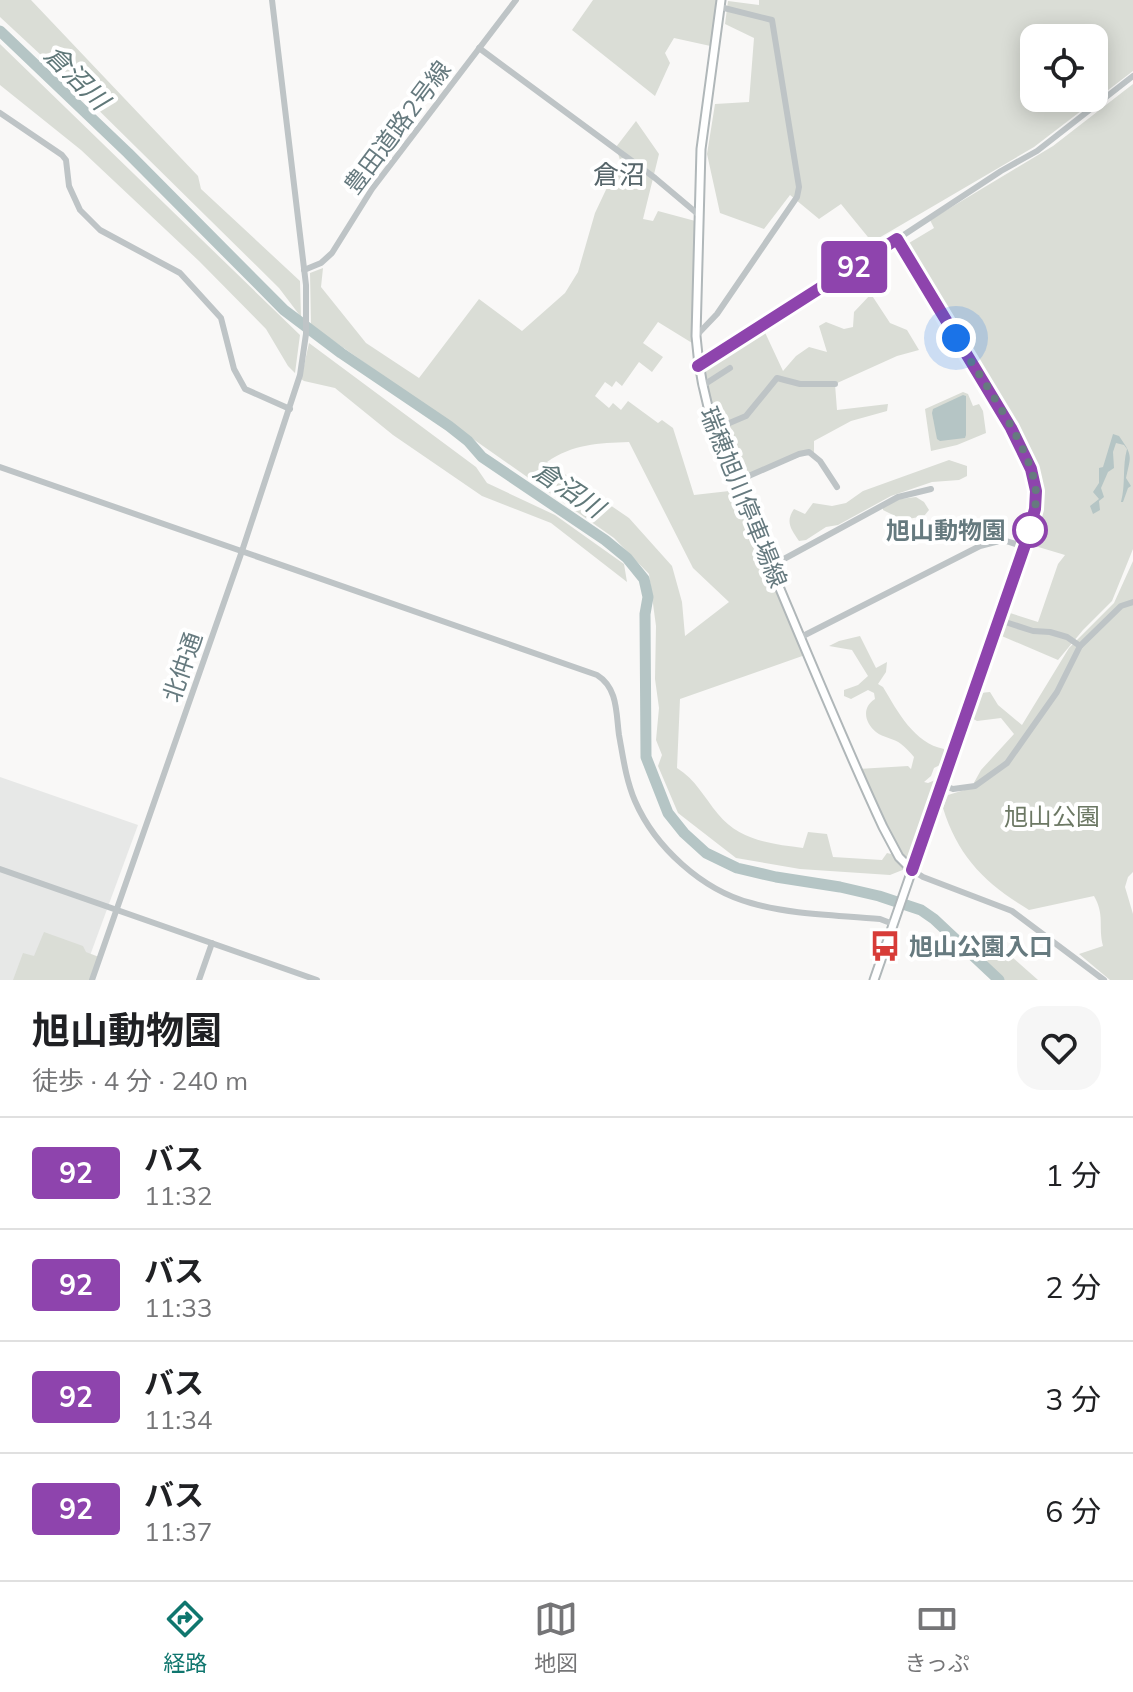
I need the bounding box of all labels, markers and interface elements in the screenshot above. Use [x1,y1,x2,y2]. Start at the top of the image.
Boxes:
map controls [1020,24,1108,112]
button: locate [1020,24,1108,112]
water label: 倉沼川 [38,38,118,118]
street label: 豊田道路2号線 [337,55,457,199]
district label: 倉沼 [593,158,645,191]
line badge: 92 [818,241,890,293]
text: 92 [837,249,871,284]
your location [936,318,976,358]
street label: 瑞穂旭川停車場線 [694,402,794,592]
water label: 倉沼川 [527,454,613,526]
marker: 旭山動物園 [1013,513,1047,547]
place label: 旭山動物園 [886,515,1006,545]
street label: 北仲通 [156,628,208,706]
park label: 旭山公園 [1004,801,1100,831]
bus stop icon: 旭山公園入口 [868,929,902,963]
place label: 旭山公園入口 [909,931,1053,961]
text: 旭山動物園 [32,1006,222,1054]
button: heart [1017,1006,1101,1090]
text: 徒歩 · 4 分 · 240 m [32,1064,248,1097]
text: バス [144,1140,204,1178]
text: 92 [59,1155,93,1190]
text: 1 分 [1045,1156,1101,1194]
text: 11:32 [144,1179,212,1212]
text: バス [144,1252,204,1290]
text: 92 [59,1267,93,1302]
text: 2 分 [1045,1268,1101,1306]
text: 11:33 [144,1291,212,1324]
text: バス [144,1364,204,1402]
text: 92 [59,1379,93,1414]
text: 3 分 [1045,1380,1101,1418]
text: 11:34 [144,1403,212,1436]
text: バス [144,1476,204,1514]
text: 92 [59,1491,93,1526]
text: 6 分 [1045,1492,1101,1530]
text: 11:37 [144,1515,212,1548]
tab: 経路 [163,1597,207,1677]
tab: 地図 [534,1597,578,1677]
tab: きっぷ [905,1597,970,1677]

